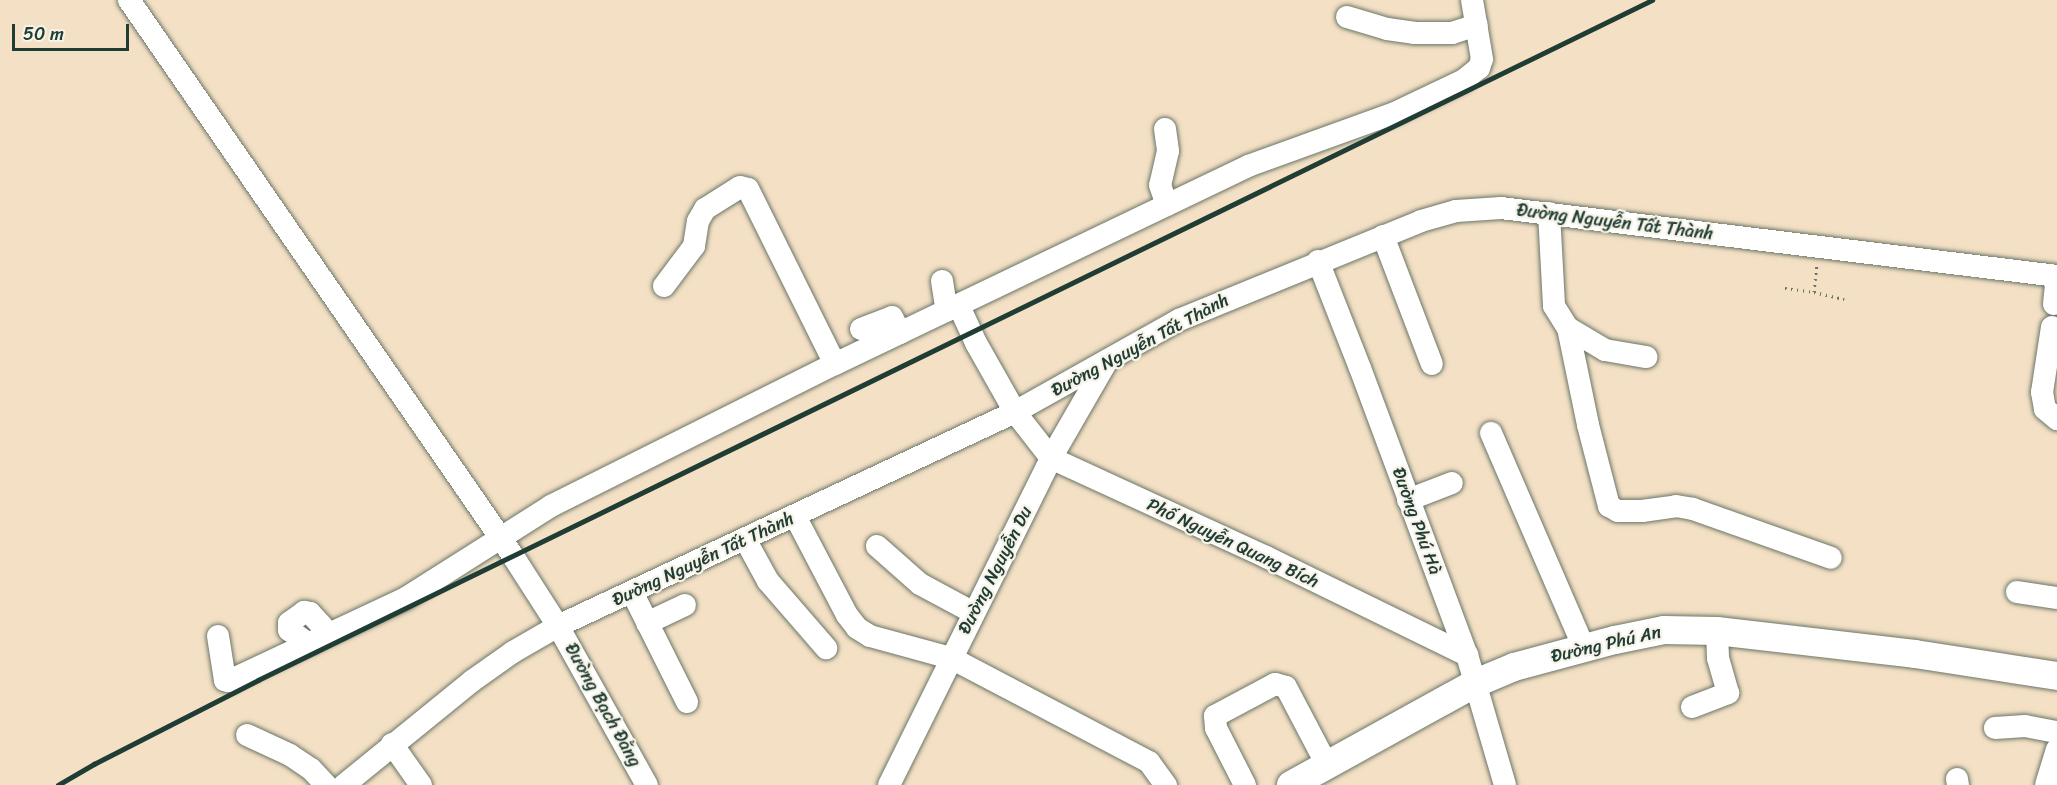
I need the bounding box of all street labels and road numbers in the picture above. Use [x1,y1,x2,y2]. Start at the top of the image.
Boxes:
street label: Đường Nguyễn Tất Thành [1516,199,1714,245]
street label: Đường Nguyễn Tất Thành [1048,289,1232,401]
street label: Đường Phú Hà [1388,464,1446,578]
street label: Phố Nguyễn Quang Bích [1144,494,1322,592]
street label: Đường Nguyễn Du [953,502,1037,638]
street label: Đường Nguyễn Tất Thành [609,507,797,611]
street label: Đường Phú An [1549,621,1663,667]
street label: Đường Bạch Đằng [560,639,646,771]

